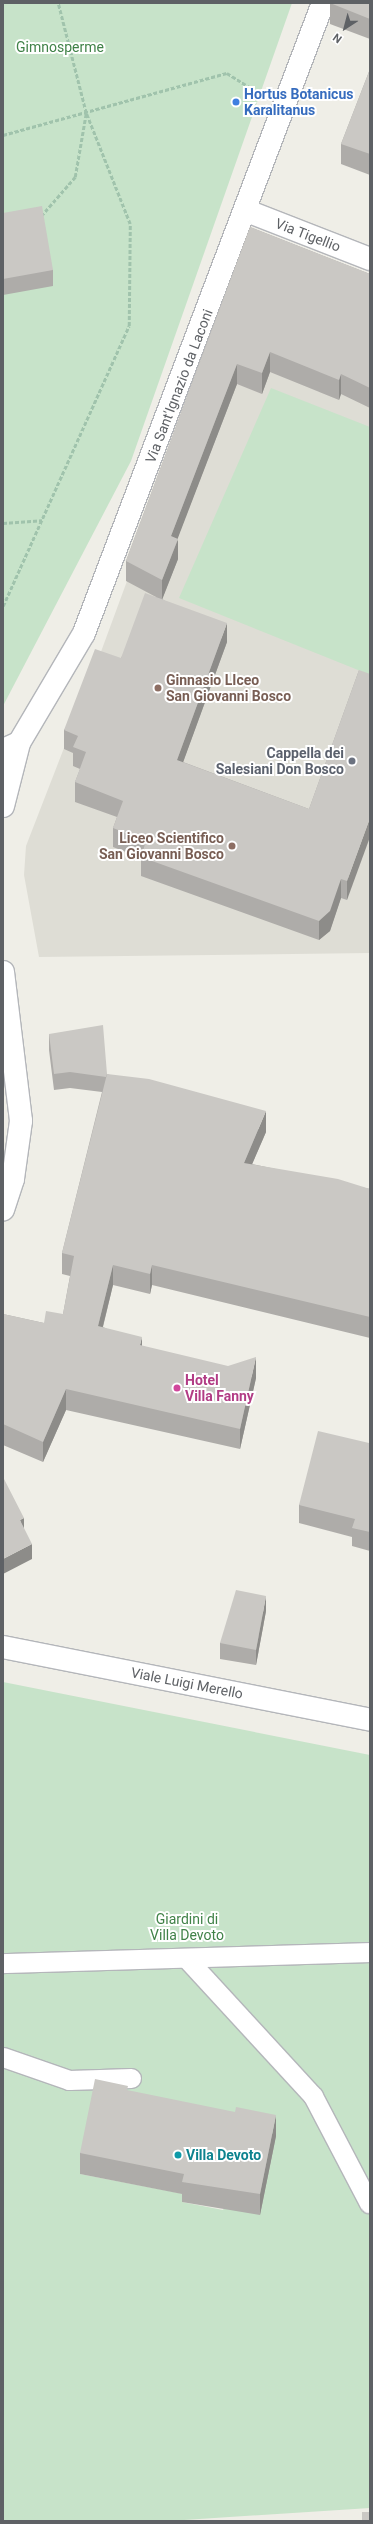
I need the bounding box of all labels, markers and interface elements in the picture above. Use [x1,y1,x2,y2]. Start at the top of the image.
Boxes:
north arrow [325,8,365,48]
text: N [331,31,345,46]
park label: Gimnosperme [16,39,104,55]
place label: Hortus Botanicus Karalitanus [244,86,353,118]
marker: Hortus Botanicus Karalitanus [231,97,241,107]
street label: Via Tigellio [273,215,343,255]
street label: Via Sant'Ignazio da Laconi [142,307,216,465]
place label: Ginnasio LIceo San Giovanni Bosco [166,672,291,704]
marker: Ginnasio LIceo San Giovanni Bosco [153,683,163,693]
place label: Cappella dei Salesiani Don Bosco [216,745,344,778]
marker: Cappella dei Salesiani Don Bosco [347,756,357,766]
place label: Liceo Scientifico San Giovanni Bosco [99,830,224,862]
marker: Liceo Scientifico San Giovanni Bosco [227,841,237,851]
place label: Hotel Villa Fanny [185,1372,254,1404]
marker: Hotel Villa Fanny [172,1383,182,1393]
street label: Viale Luigi Merello [130,1664,244,1702]
park label: Giardini di Villa Devoto [150,1911,224,1944]
place label: Villa Devoto [186,2147,261,2163]
marker: Villa Devoto [173,2150,183,2160]

